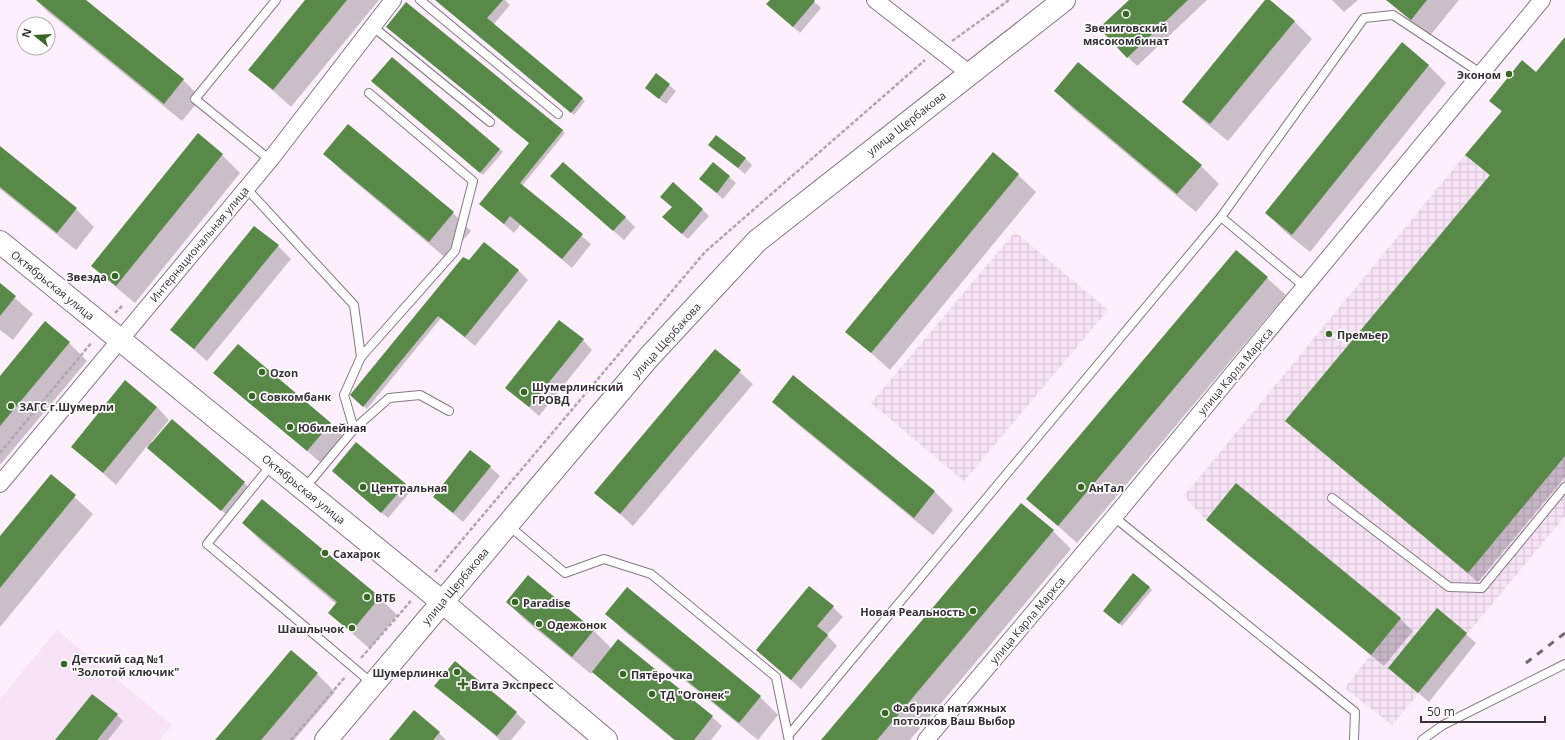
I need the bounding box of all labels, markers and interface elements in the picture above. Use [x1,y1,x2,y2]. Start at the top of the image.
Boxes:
marker: Звениговский мясокомбинат [1121,9,1131,19]
north arrow [16,16,56,56]
place label: Звениговский мясокомбинат [1083,20,1169,48]
text: N [17,26,35,39]
place label: Эконом [1457,67,1501,82]
marker: Эконом [1504,69,1514,79]
street label: улица Щербакова [863,87,949,159]
street label: Интернациональная улица [146,183,252,305]
street label: Октябрьская улица [8,247,98,323]
place label: Звезда [66,269,107,284]
marker: Звезда [110,271,120,281]
street label: улица Щербакова [628,299,704,381]
street label: улица Карла Маркса [1194,324,1276,418]
place label: Премьер [1337,327,1388,342]
marker: Премьер [1324,329,1334,339]
place label: Ozon [270,365,298,380]
marker: Ozon [257,367,267,377]
place label: Шумерлинский ГРОВД [532,379,624,407]
marker: Шумерлинский ГРОВД [519,387,529,397]
place label: Совкомбанк [260,389,331,404]
marker: Совкомбанк [247,391,257,401]
place label: ЗАГС г.Шумерли [19,399,114,414]
marker: ЗАГС г.Шумерли [6,401,16,411]
place label: Юбилейная [298,420,367,435]
marker: Юбилейная [285,422,295,432]
street label: Октябрьская улица [259,451,349,527]
place label: Центральная [371,480,447,495]
place label: АнТал [1089,480,1124,495]
marker: Центральная [358,482,368,492]
marker: АнТал [1076,482,1086,492]
street label: улица Щербакова [418,544,492,628]
place label: Сахарок [333,546,380,561]
marker: Сахарок [320,548,330,558]
street label: улица Карла Маркса [986,573,1068,667]
place label: ВТБ [375,590,396,605]
marker: ВТБ [362,592,372,602]
place label: Paradise [523,595,571,610]
marker: Paradise [510,597,520,607]
place label: Новая Реальность [860,604,965,619]
marker: Новая Реальность [968,606,978,616]
place label: Одежонок [547,617,607,632]
marker: Одежонок [534,619,544,629]
place label: Шашлычок [278,621,344,636]
marker: Шашлычок [347,623,357,633]
place label: Детский сад №1 "Золотой ключик" [72,651,179,679]
marker: Детский сад №1 "Золотой ключик" [59,659,69,669]
place label: Шумерлинка [372,665,449,680]
marker: Шумерлинка [452,667,462,677]
place label: Пятёрочка [631,667,693,682]
marker: Пятёрочка [618,669,628,679]
place label: Вита Экспресс [471,677,554,692]
marker: Вита Экспресс [458,679,468,689]
place label: ТД "Огонек" [660,687,729,702]
marker: ТД "Огонек" [647,689,657,699]
scale bar [1421,698,1545,724]
place label: Фабрика натяжных потолков Ваш Выбор [893,700,1015,728]
text: 50 m [1427,703,1455,720]
marker: Фабрика натяжных потолков Ваш Выбор [880,708,890,718]

